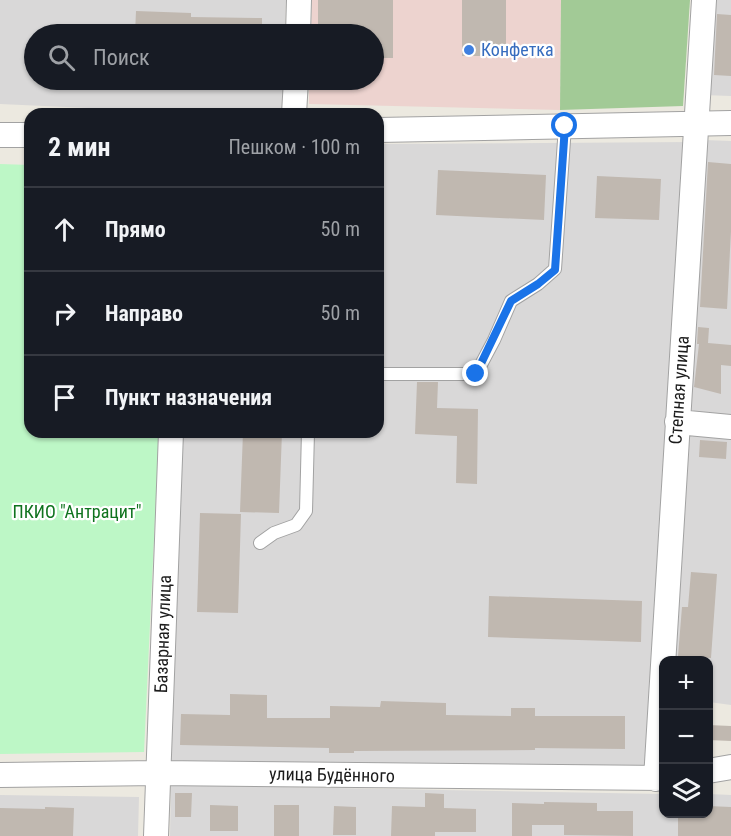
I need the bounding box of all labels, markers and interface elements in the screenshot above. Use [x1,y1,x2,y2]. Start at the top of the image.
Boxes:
search box [24,24,384,90]
place label: Конфетка [481,39,554,60]
icon: search [45,41,78,74]
marker: Конфетка [462,43,476,57]
text: Поиск [93,45,150,70]
route start [551,112,577,138]
text: 2 мин [48,132,110,162]
text: Пешком · 100 m [228,135,360,159]
icon: ahead [48,213,81,246]
text: Прямо [105,217,166,242]
text: 50 m [321,217,360,241]
icon: right [48,297,81,330]
text: Направо [105,301,183,326]
text: 50 m [321,301,360,325]
street label: Степная улица [664,335,693,445]
route end [462,360,488,386]
icon: arrive [48,381,81,414]
text: Пункт назначения [105,385,272,410]
park label: ПКИО "Антрацит" [13,501,141,522]
street label: Базарная улица [150,575,175,693]
map controls [659,656,713,818]
button: + [659,656,713,710]
button: − [659,710,713,764]
street label: улица Будённого [269,763,395,786]
button: layers [659,764,713,818]

